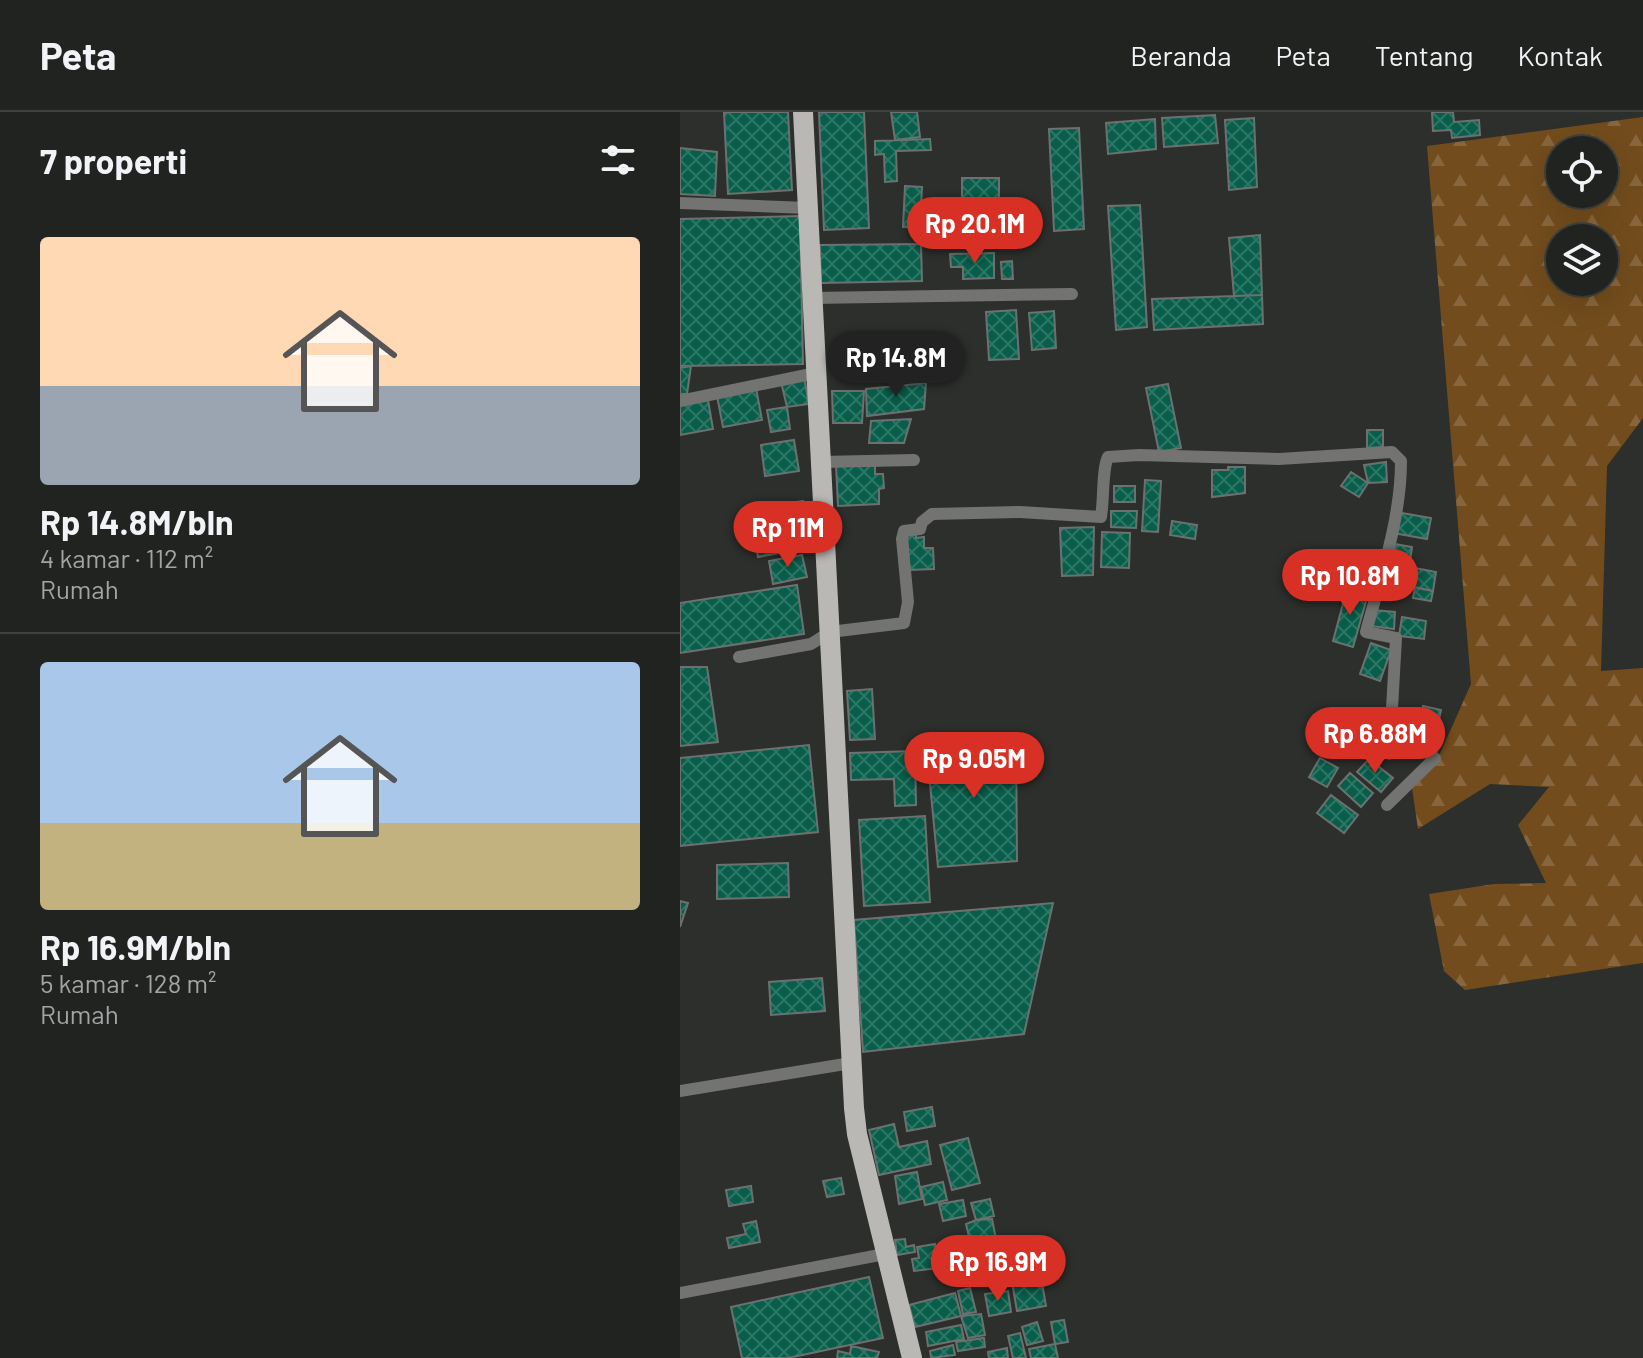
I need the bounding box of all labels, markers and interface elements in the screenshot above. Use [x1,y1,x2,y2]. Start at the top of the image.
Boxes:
text: Peta [40,32,116,78]
text: Beranda [1130,38,1232,72]
text: Peta [1276,38,1331,72]
text: Tentang [1375,38,1473,72]
text: Kontak [1517,38,1603,72]
map controls [1546,136,1618,296]
button: locate [1546,136,1618,208]
icon: filters [596,138,640,182]
text: 7 properti [40,140,187,181]
pin: Rp 20.1M [892,197,1058,265]
text: Rp 20.1M [925,207,1025,238]
button: layers [1546,224,1618,296]
icon: home [268,289,412,433]
pin: Rp 14.8M [813,331,979,399]
text: Rp 14.8M [846,341,946,372]
text: Rp 14.8M/bln [40,501,234,542]
pin: Rp 11M [723,501,853,569]
text: Rp 11M [751,511,825,542]
text: 4 kamar · 112 m² [40,542,213,573]
pin: Rp 10.8M [1267,549,1433,617]
text: Rp 10.8M [1300,559,1400,590]
text: Rumah [40,573,119,604]
pin: Rp 6.88M [1292,707,1458,775]
icon: home [268,714,412,858]
text: Rp 6.88M [1323,717,1427,748]
pin: Rp 9.05M [891,732,1057,800]
text: Rp 9.05M [922,742,1026,773]
text: Rp 16.9M/bln [40,926,231,967]
text: 5 kamar · 128 m² [40,967,217,998]
text: Rumah [40,998,119,1029]
pin: Rp 16.9M [915,1235,1081,1303]
text: Rp 16.9M [949,1245,1047,1276]

